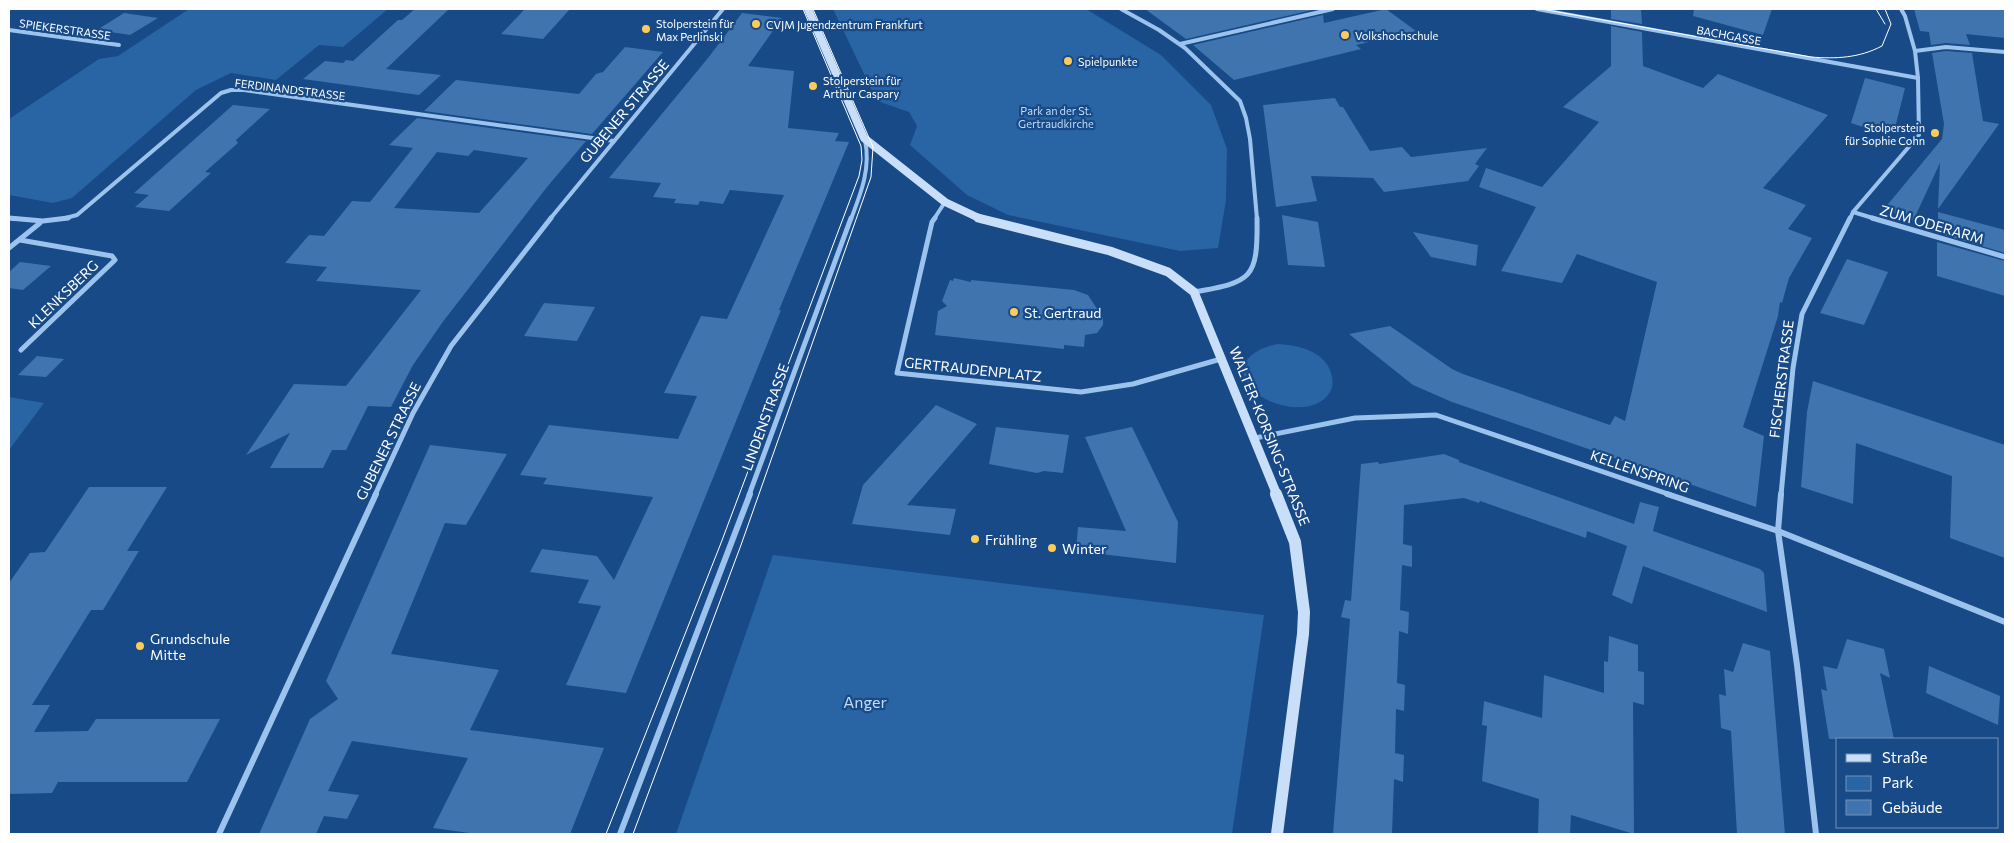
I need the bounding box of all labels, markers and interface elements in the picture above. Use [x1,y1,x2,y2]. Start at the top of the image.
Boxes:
street label: SPIEKERSTRASSE [19,16,111,42]
place label: Stolperstein für Max Perlinski [656,17,735,43]
marker: CVJM Jugendzentrum Frankfurt [750,18,762,30]
place label: CVJM Jugendzentrum Frankfurt [766,18,923,32]
marker: Stolperstein für Max Perlinski [640,23,652,35]
street label: BACHGASSE [1696,23,1762,47]
marker: Volkshochschule [1339,29,1351,41]
place label: Volkshochschule [1355,29,1438,42]
marker: Spielpunkte [1062,55,1074,67]
place label: Spielpunkte [1078,55,1138,68]
street label: GUBENER STRASSE [576,56,672,166]
place label: Stolperstein für Arthur Caspary [823,74,902,100]
street label: FERDINANDSTRASSE [234,76,346,102]
marker: Stolperstein für Arthur Caspary [807,80,819,92]
park label: Park an der St. Gertraudkirche [1018,104,1094,130]
place label: Stolperstein für Sophie Cohn [1845,121,1925,147]
marker: Stolperstein für Sophie Cohn [1929,127,1941,139]
street label: ZUM ODERARM [1878,201,1986,247]
street label: KLENKSBERG [24,256,102,332]
place label: St. Gertraud [1024,304,1101,321]
marker: St. Gertraud [1008,306,1020,318]
street label: FISCHERSTRASSE [1765,319,1797,439]
street label: WALTER-KORSING-STRASSE [1226,344,1314,528]
street label: GERTRAUDENPLATZ [903,353,1043,385]
street label: LINDENSTRASSE [738,361,792,473]
street label: GUBENER STRASSE [352,379,424,503]
street label: KELLENSPRING [1588,446,1692,496]
place label: Frühling [985,531,1037,548]
marker: Frühling [969,533,981,545]
place label: Winter [1062,540,1107,557]
marker: Winter [1046,542,1058,554]
place label: Grundschule Mitte [150,630,230,663]
marker: Grundschule Mitte [134,640,146,652]
park label: Anger [843,692,887,711]
legend [1836,738,1999,828]
text: Straße [1882,748,1928,766]
text: Park [1882,773,1913,791]
text: Gebäude [1882,798,1943,816]

